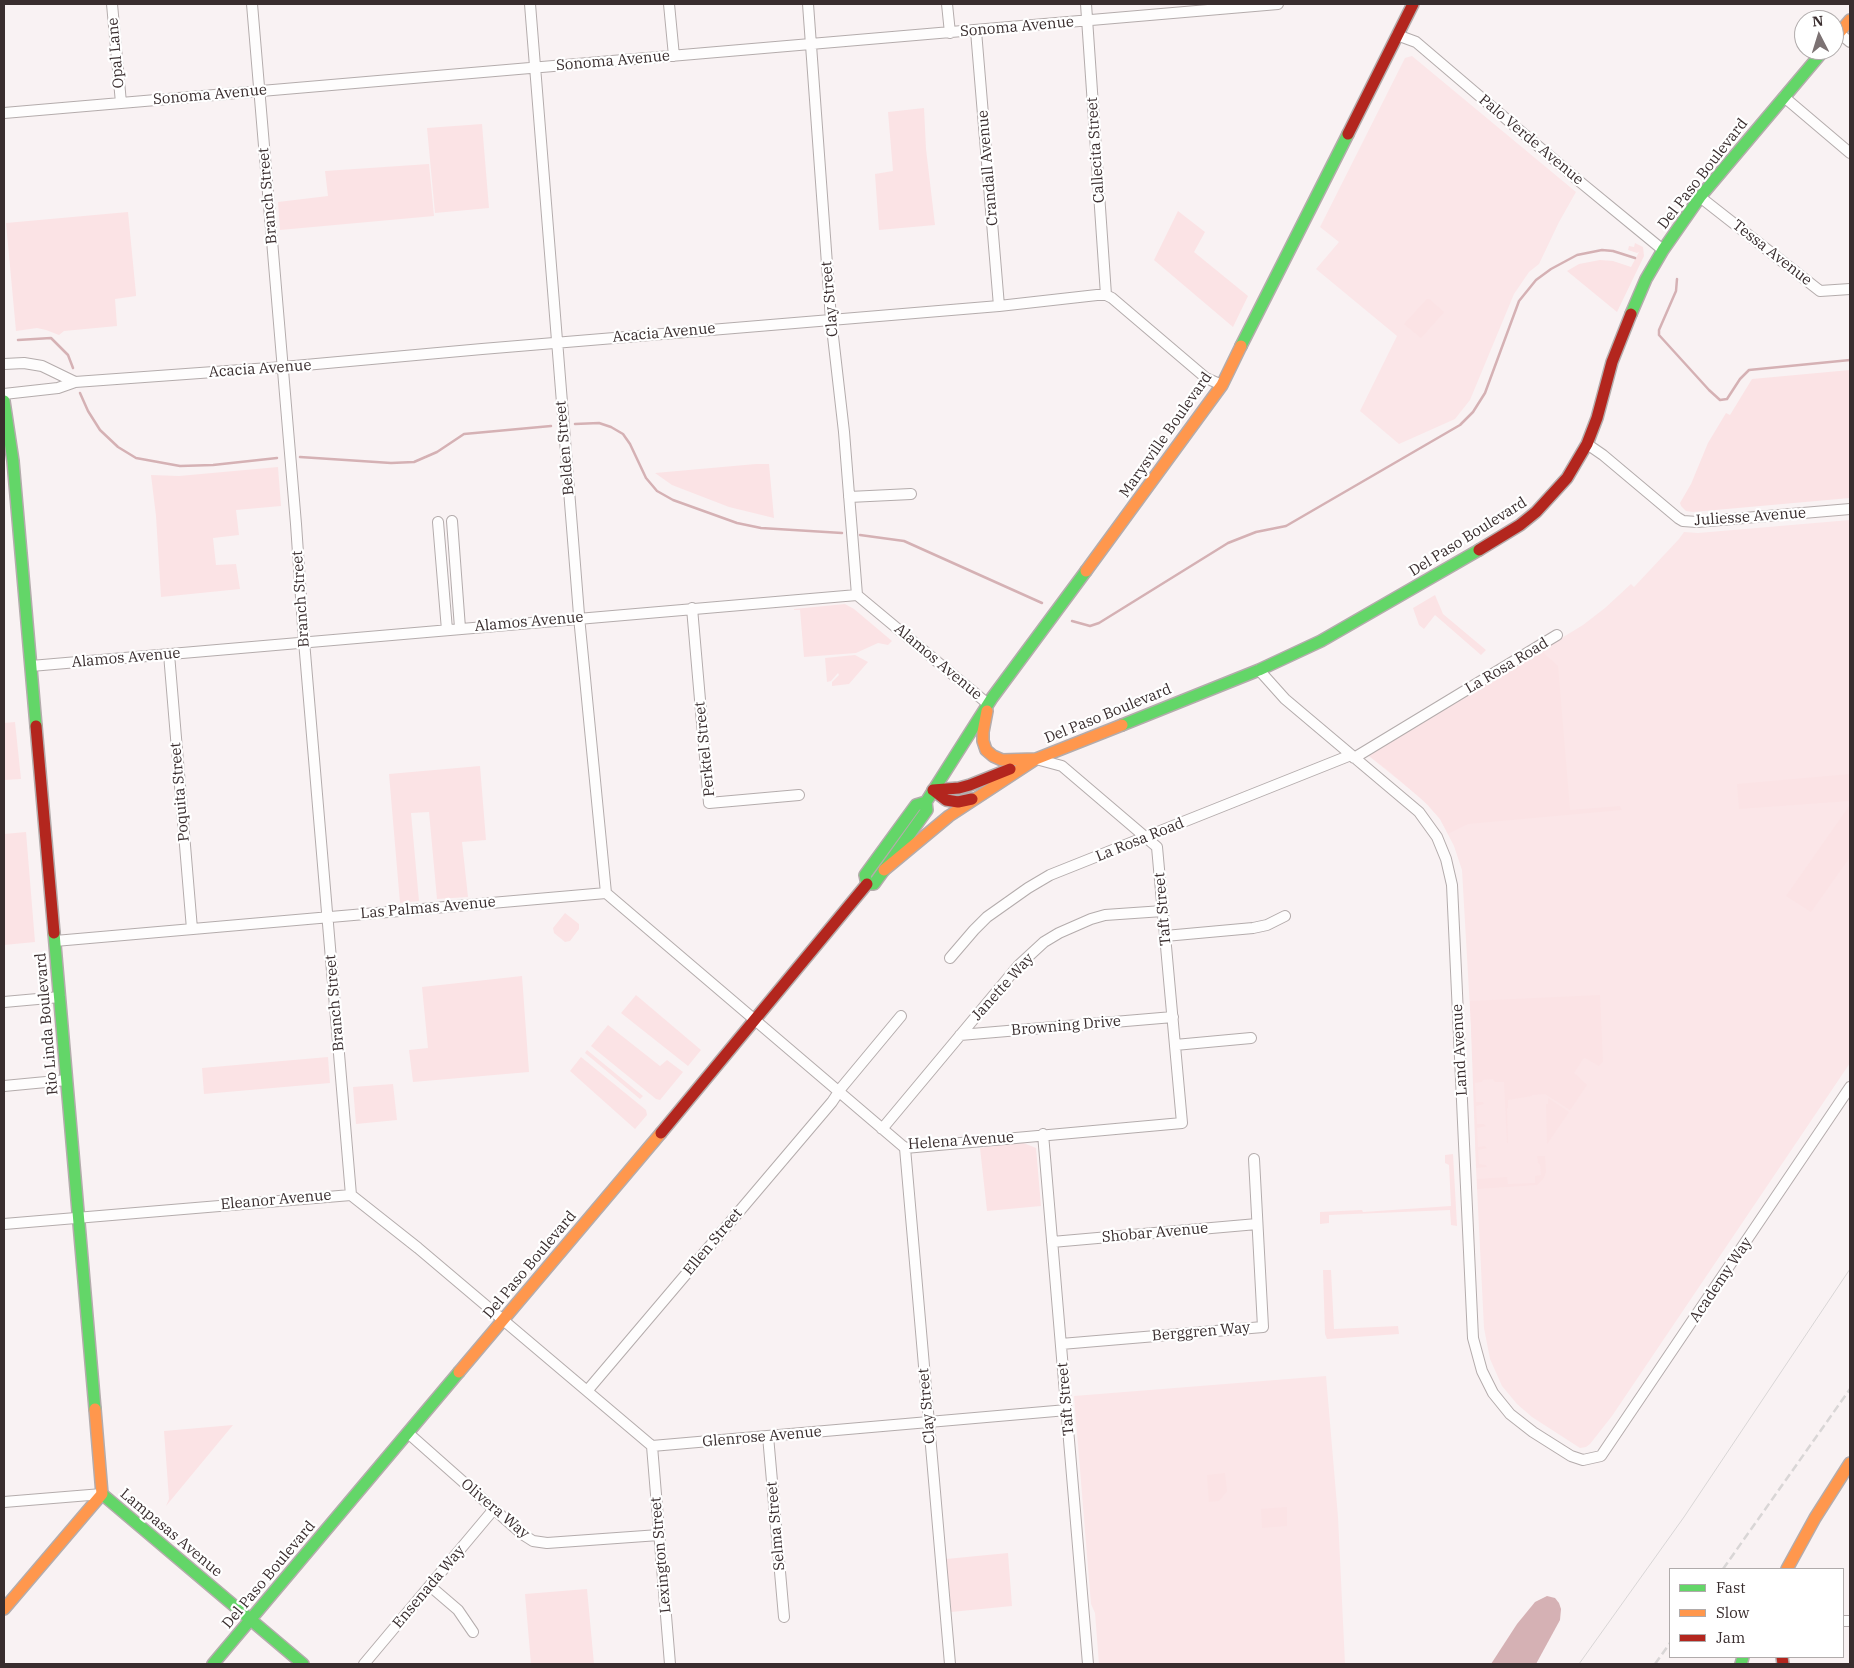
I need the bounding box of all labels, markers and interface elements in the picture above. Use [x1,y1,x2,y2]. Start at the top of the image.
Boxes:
north arrow [1794,10,1844,60]
text: N [1811,12,1824,31]
street label: Sonoma Avenue [959,13,1075,41]
street label: Opal Lane [104,17,128,89]
street label: Sonoma Avenue [555,47,671,75]
street label: Sonoma Avenue [152,81,268,109]
street label: Palo Verde Avenue [1475,91,1587,189]
street label: Callecita Street [1083,96,1109,204]
street label: Crandall Avenue [974,109,1002,227]
street label: Del Paso Boulevard [1654,115,1752,233]
street label: Branch Street [255,147,281,245]
street label: Tessa Avenue [1729,216,1815,290]
street label: Clay Street [818,260,842,338]
street label: Acacia Avenue [612,320,716,346]
street label: Acacia Avenue [208,356,312,382]
street label: Marysville Boulevard [1116,369,1216,501]
street label: Belden Street [552,400,578,496]
street label: Del Paso Boulevard [1406,494,1530,580]
street label: Juliesse Avenue [1693,504,1807,530]
street label: Branch Street [289,550,313,648]
street label: Alamos Avenue [474,608,584,636]
street label: Alamos Avenue [890,620,986,704]
street label: La Rosa Road [1462,634,1552,698]
street label: Alamos Avenue [71,644,181,672]
street label: Del Paso Boulevard [1042,680,1174,748]
street label: Perktel Street [691,700,719,798]
street label: Poquita Street [167,742,193,842]
street label: La Rosa Road [1093,814,1187,866]
street label: Taft Street [1151,872,1175,946]
street label: Las Palmas Avenue [360,893,496,923]
street label: Janette Way [968,950,1038,1024]
street label: Rio Linda Boulevard [32,952,62,1096]
street label: Branch Street [322,954,348,1052]
street label: Land Avenue [1449,1004,1471,1096]
street label: Browning Drive [1010,1012,1122,1040]
street label: Helena Avenue [907,1128,1015,1154]
street label: Eleanor Avenue [220,1186,332,1214]
street label: Ellen Street [680,1205,746,1279]
street label: Del Paso Boulevard [480,1207,580,1323]
street label: Shobar Avenue [1101,1219,1209,1247]
street label: Academy Way [1686,1234,1756,1326]
street label: Berggren Way [1151,1319,1251,1345]
street label: Taft Street [1054,1362,1078,1436]
street label: Clay Street [915,1367,939,1445]
street label: Glenrose Avenue [702,1423,822,1451]
street label: Olivera Way [457,1475,533,1543]
street label: Selma Street [763,1481,789,1571]
street label: Lampasas Avenue [116,1485,226,1581]
street label: Lexington Street [647,1496,675,1614]
street label: Del Paso Boulevard [219,1517,319,1633]
street label: Ensenada Way [389,1542,469,1632]
legend [1669,1568,1844,1658]
text: Fast [1716,1578,1746,1597]
text: Slow [1716,1603,1749,1622]
text: Jam [1716,1628,1745,1647]

